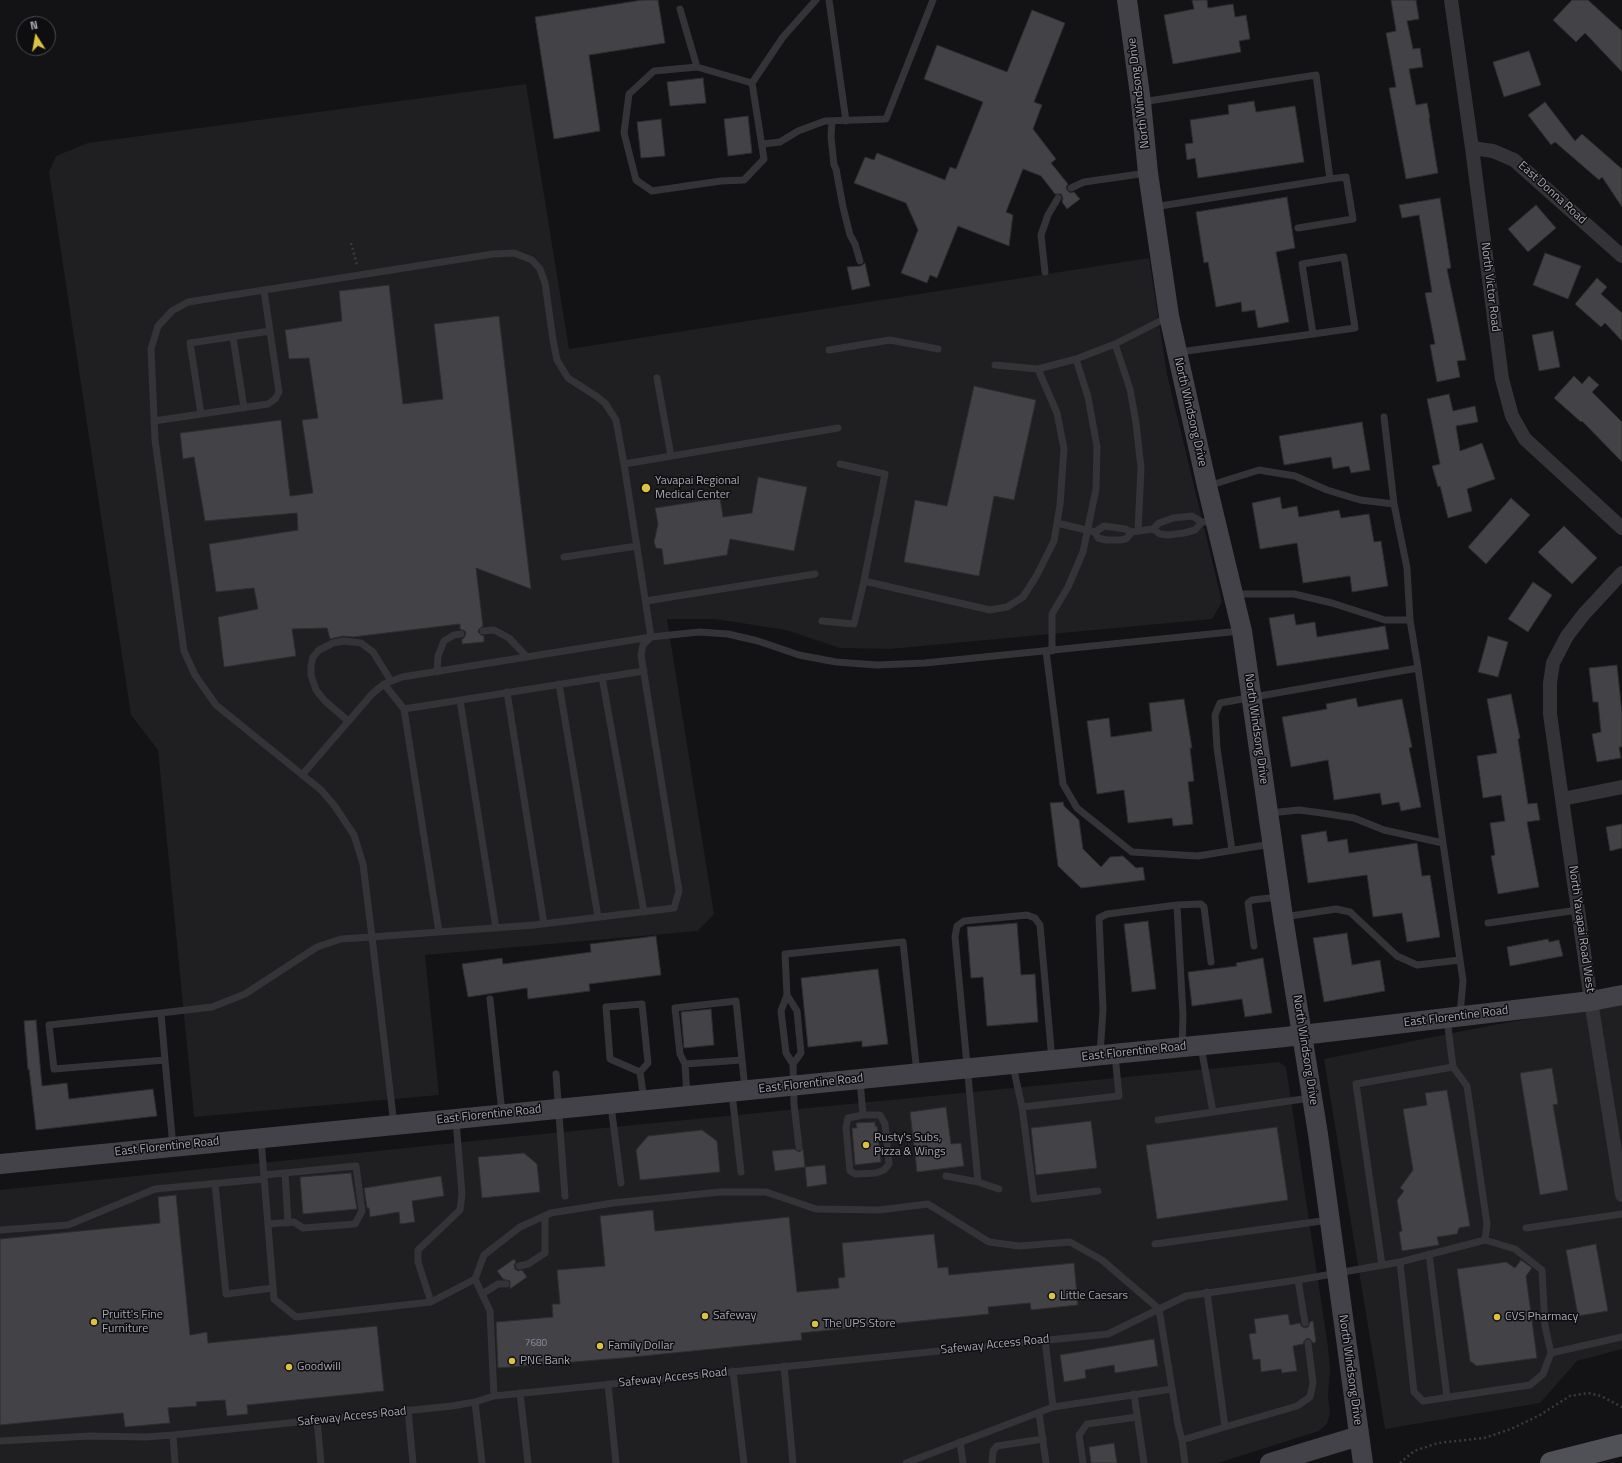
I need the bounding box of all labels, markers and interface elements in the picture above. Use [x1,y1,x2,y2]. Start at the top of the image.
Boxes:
north arrow [16,16,56,56]
text: N [29,17,39,34]
street label: North Windsong Drive [1125,37,1153,149]
street label: East Donna Road [1515,159,1589,227]
street label: North Victor Road [1477,241,1503,333]
street label: North Windsong Drive [1170,356,1210,468]
place label: Yavapai Regional Medical Center [655,474,740,502]
marker: Yavapai Regional Medical Center [640,482,652,494]
street label: North Windsong Drive [1241,673,1271,785]
street label: North Yavapai Road West [1565,865,1597,993]
street label: North Windsong Drive [1289,994,1321,1106]
street label: East Florentine Road [1403,1003,1509,1031]
street label: East Florentine Road [1081,1039,1187,1065]
street label: East Florentine Road [758,1071,864,1097]
street label: East Florentine Road [436,1102,542,1128]
place label: Rusty's Subs, Pizza & Wings [874,1131,946,1159]
street label: East Florentine Road [114,1134,220,1160]
marker: Rusty's Subs, Pizza & Wings [861,1140,871,1150]
place label: Little Caesars [1060,1289,1128,1303]
marker: Little Caesars [1047,1291,1057,1301]
place label: Pruitt's Fine Furniture [102,1308,163,1336]
place label: Safeway [713,1309,756,1323]
place label: CVS Pharmacy [1505,1310,1578,1324]
marker: Safeway [700,1311,710,1321]
marker: CVS Pharmacy [1492,1312,1502,1322]
street label: North Windsong Drive [1335,1314,1365,1426]
marker: Pruitt's Fine Furniture [89,1317,99,1327]
place label: The UPS Store [823,1317,895,1331]
marker: The UPS Store [810,1319,820,1329]
street label: Safeway Access Road [940,1332,1050,1358]
house number: 7680 [525,1338,547,1350]
place label: Family Dollar [608,1339,674,1353]
marker: Family Dollar [595,1341,605,1351]
place label: PNC Bank [520,1354,570,1368]
marker: PNC Bank [507,1356,517,1366]
place label: Goodwill [297,1360,341,1374]
marker: Goodwill [284,1362,294,1372]
street label: Safeway Access Road [618,1365,728,1391]
street label: Safeway Access Road [297,1404,407,1430]

